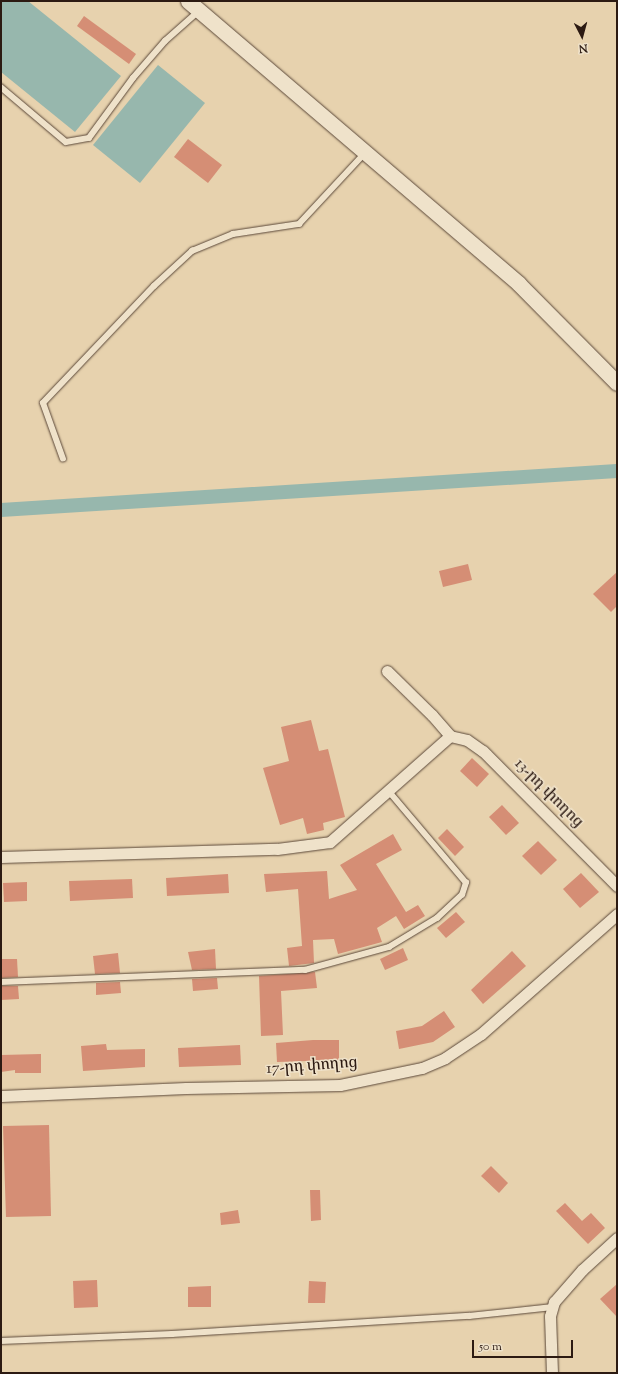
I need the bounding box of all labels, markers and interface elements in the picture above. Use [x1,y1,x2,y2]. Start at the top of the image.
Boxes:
north arrow [562,16,602,56]
text: N [578,40,588,56]
street label: 13-րդ փողոց [509,755,587,833]
street label: 17-րդ փողոց [266,1054,358,1080]
scale bar [474,1332,575,1358]
text: 50 m [479,1338,502,1356]

